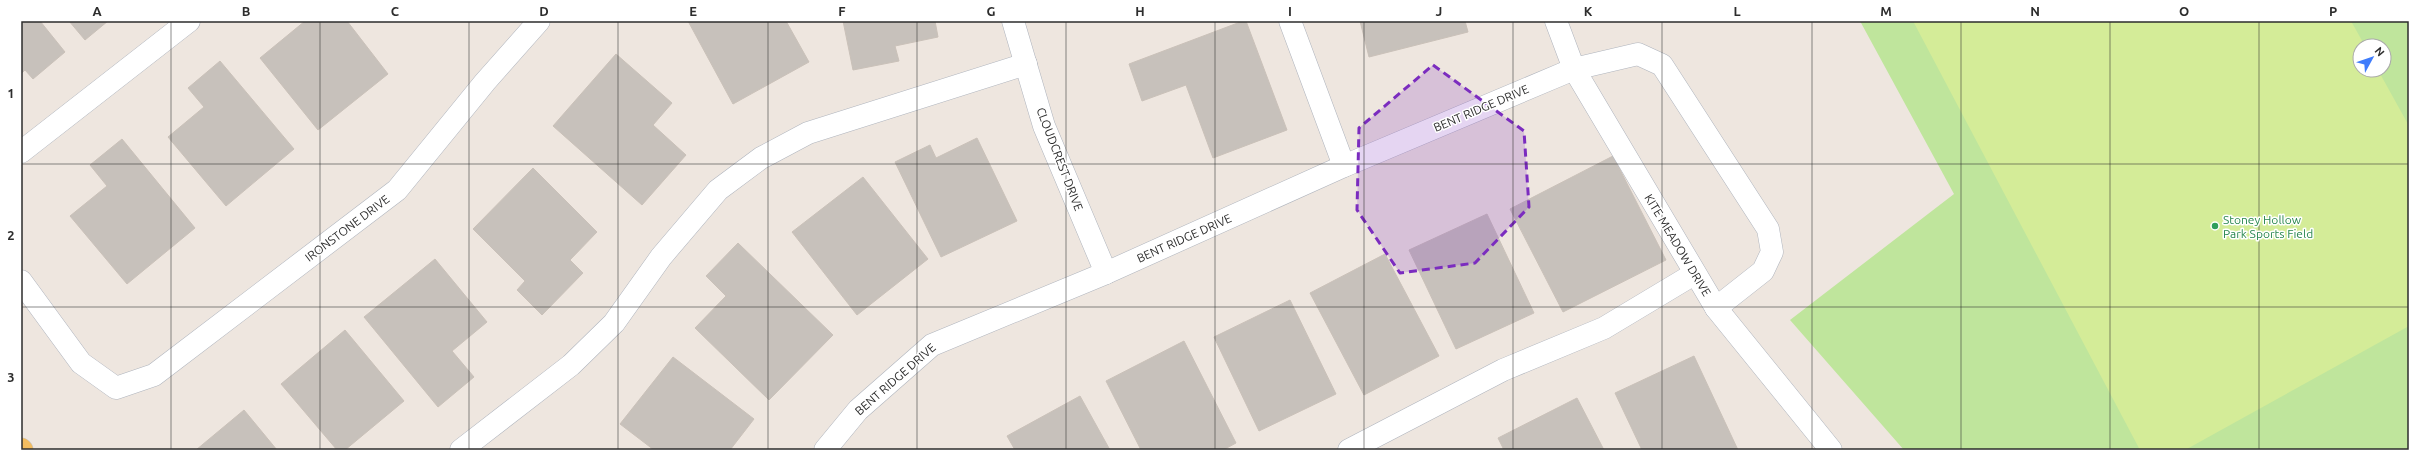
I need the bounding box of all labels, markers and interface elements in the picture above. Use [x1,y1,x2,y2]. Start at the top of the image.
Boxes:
text: A [92,4,102,18]
text: B [242,4,251,18]
text: C [391,4,400,18]
text: D [539,4,549,18]
text: E [689,4,697,18]
text: F [838,4,846,18]
text: G [987,4,996,18]
text: H [1135,4,1145,18]
text: I [1288,4,1292,18]
text: J [1436,4,1442,18]
text: K [1584,4,1593,18]
text: L [1733,4,1741,18]
text: M [1880,4,1892,18]
text: N [2030,4,2040,18]
text: O [2179,4,2189,18]
text: P [2329,4,2337,18]
north arrow [2352,38,2392,78]
text: N [2372,45,2387,59]
street label: BENT RIDGE DRIVE [1431,82,1531,134]
text: 1 [7,86,15,100]
street label: CLOUDCREST DRIVE [1034,105,1086,213]
street label: IRONSTONE DRIVE [302,192,392,264]
street label: KITE MEADOW DRIVE [1642,192,1714,299]
street label: BENT RIDGE DRIVE [1135,211,1234,265]
place label: Stoney Hollow Park Sports Field [2223,213,2313,240]
marker: Stoney Hollow Park Sports Field [2210,221,2220,231]
text: 2 [7,228,15,242]
street label: BENT RIDGE DRIVE [852,340,938,417]
text: 3 [7,370,15,384]

